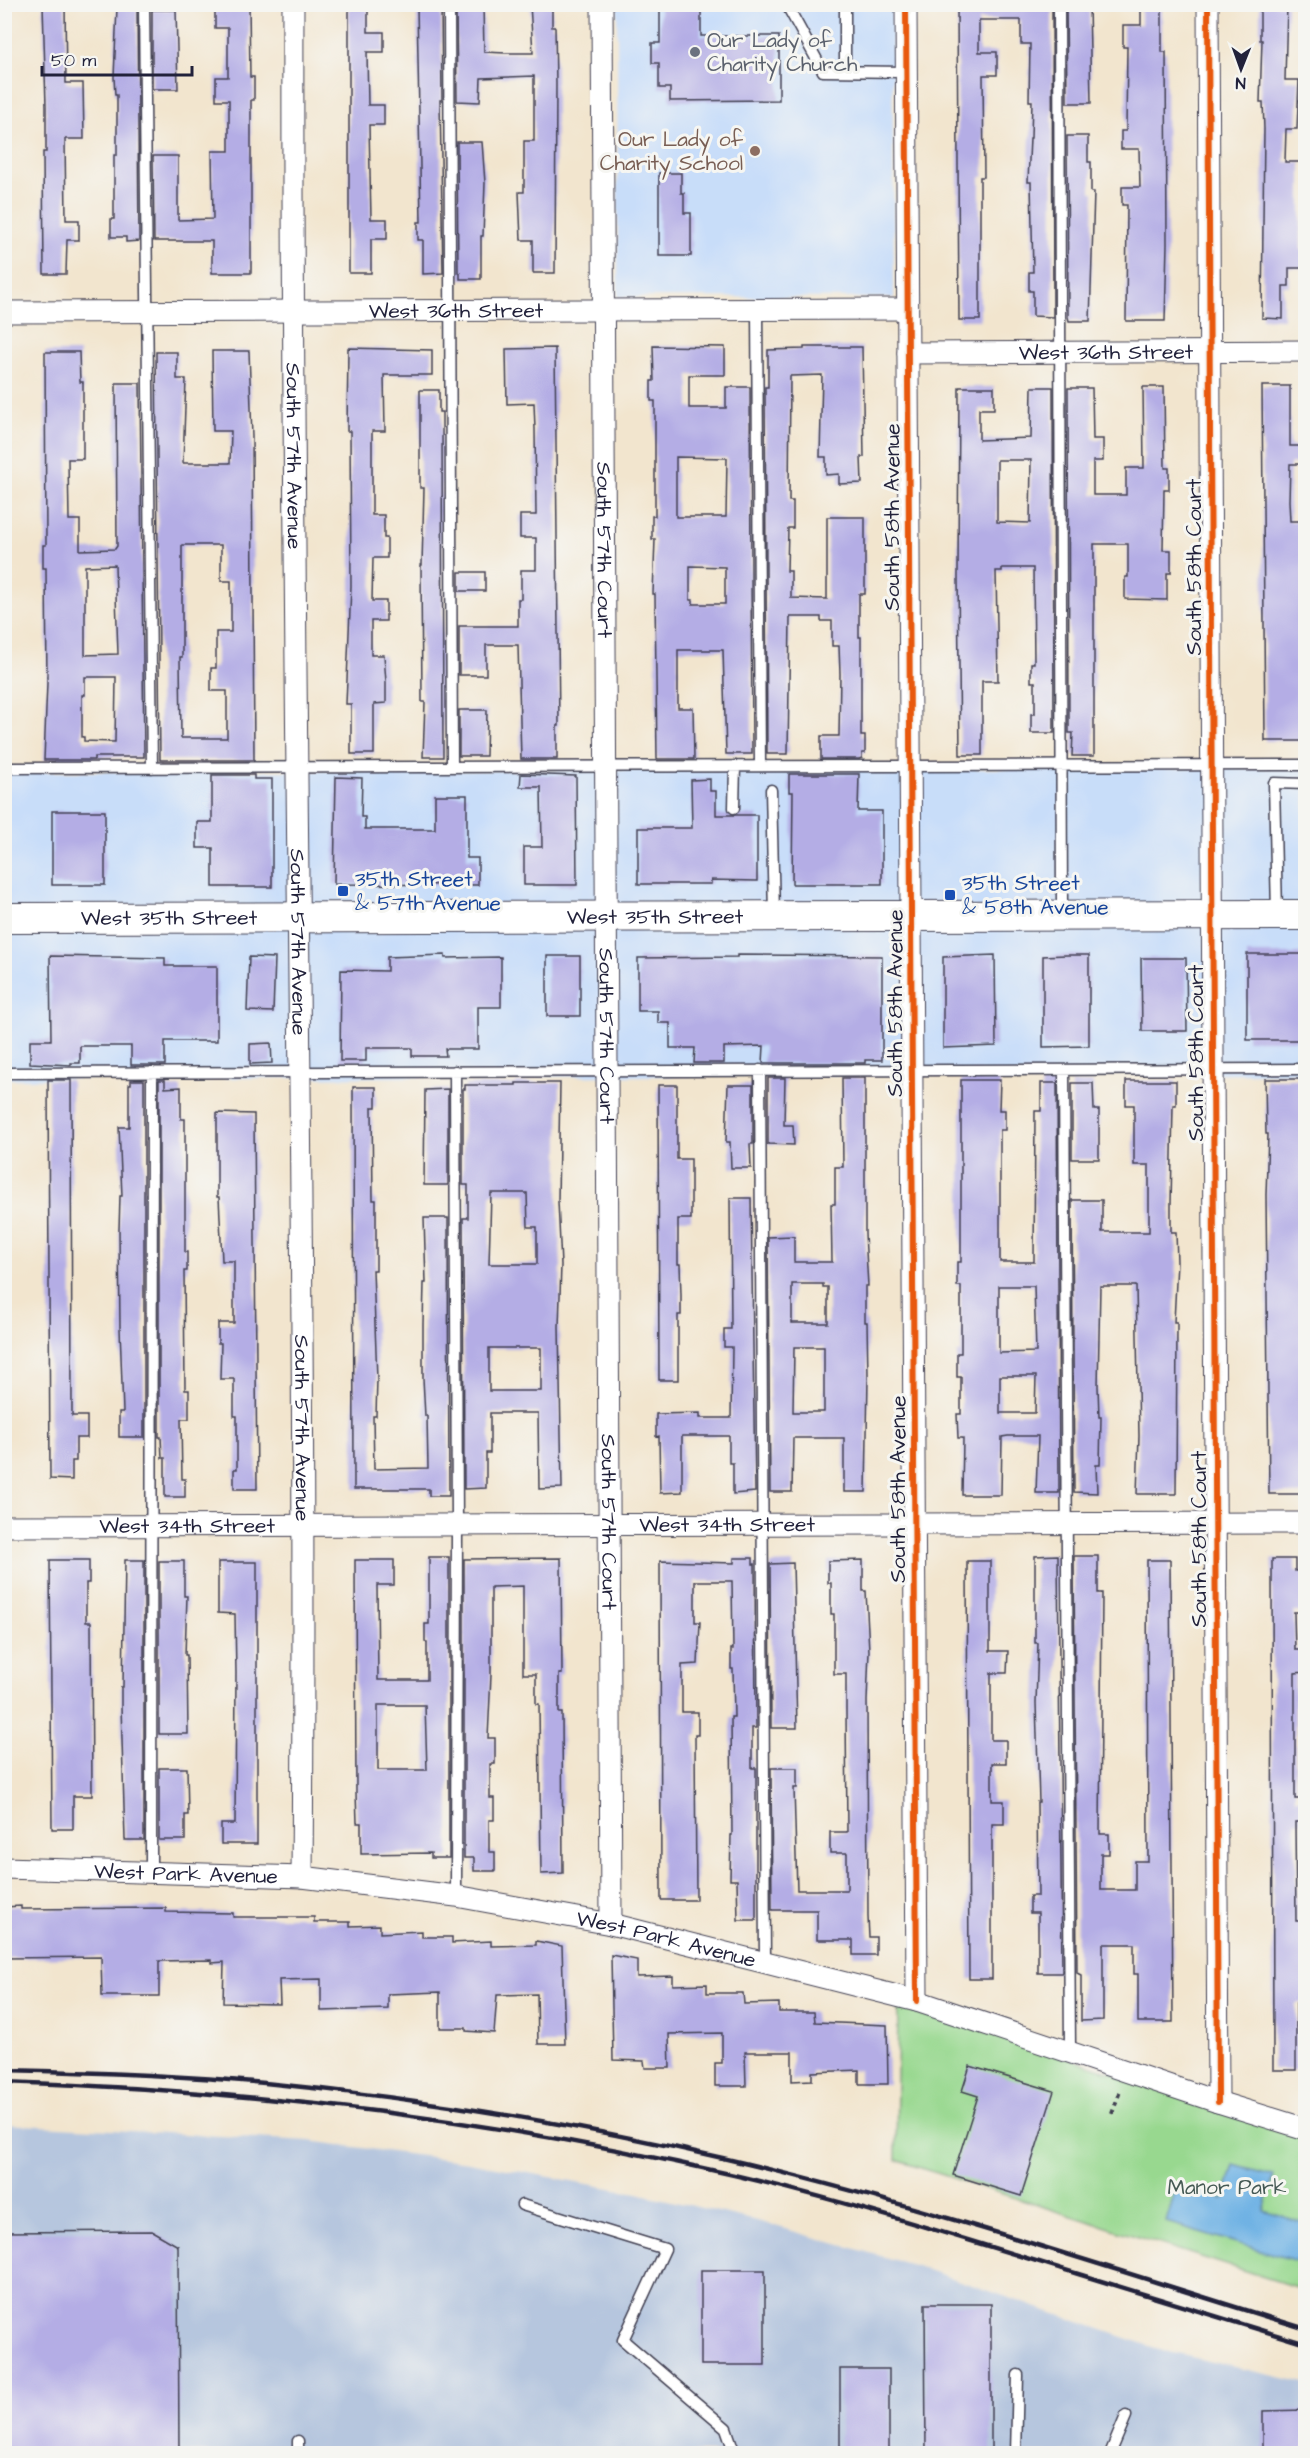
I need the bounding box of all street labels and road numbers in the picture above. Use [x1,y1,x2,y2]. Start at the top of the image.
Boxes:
street label: West 36th Street [369,296,544,325]
street label: West 36th Street [1019,337,1194,367]
street label: South 57th Avenue [279,363,309,549]
street label: South 58th Avenue [878,423,907,611]
street label: South 57th Court [590,462,619,639]
street label: South 58th Court [1180,478,1209,655]
street label: South 57th Avenue [283,848,314,1035]
street label: West 35th Street [567,902,744,931]
street label: West 35th Street [81,903,258,932]
street label: South 58th Avenue [881,909,910,1097]
street label: South 57th Court [592,948,622,1125]
street label: South 58th Court [1182,964,1211,1141]
street label: South 57th Avenue [288,1335,317,1521]
street label: South 58th Avenue [884,1395,913,1583]
street label: South 57th Court [594,1434,624,1610]
street label: South 58th Court [1185,1450,1214,1627]
street label: West 34th Street [639,1510,815,1539]
street label: West 34th Street [99,1511,275,1540]
street label: West Park Avenue [94,1856,278,1891]
street label: West Park Avenue [574,1904,759,1974]

